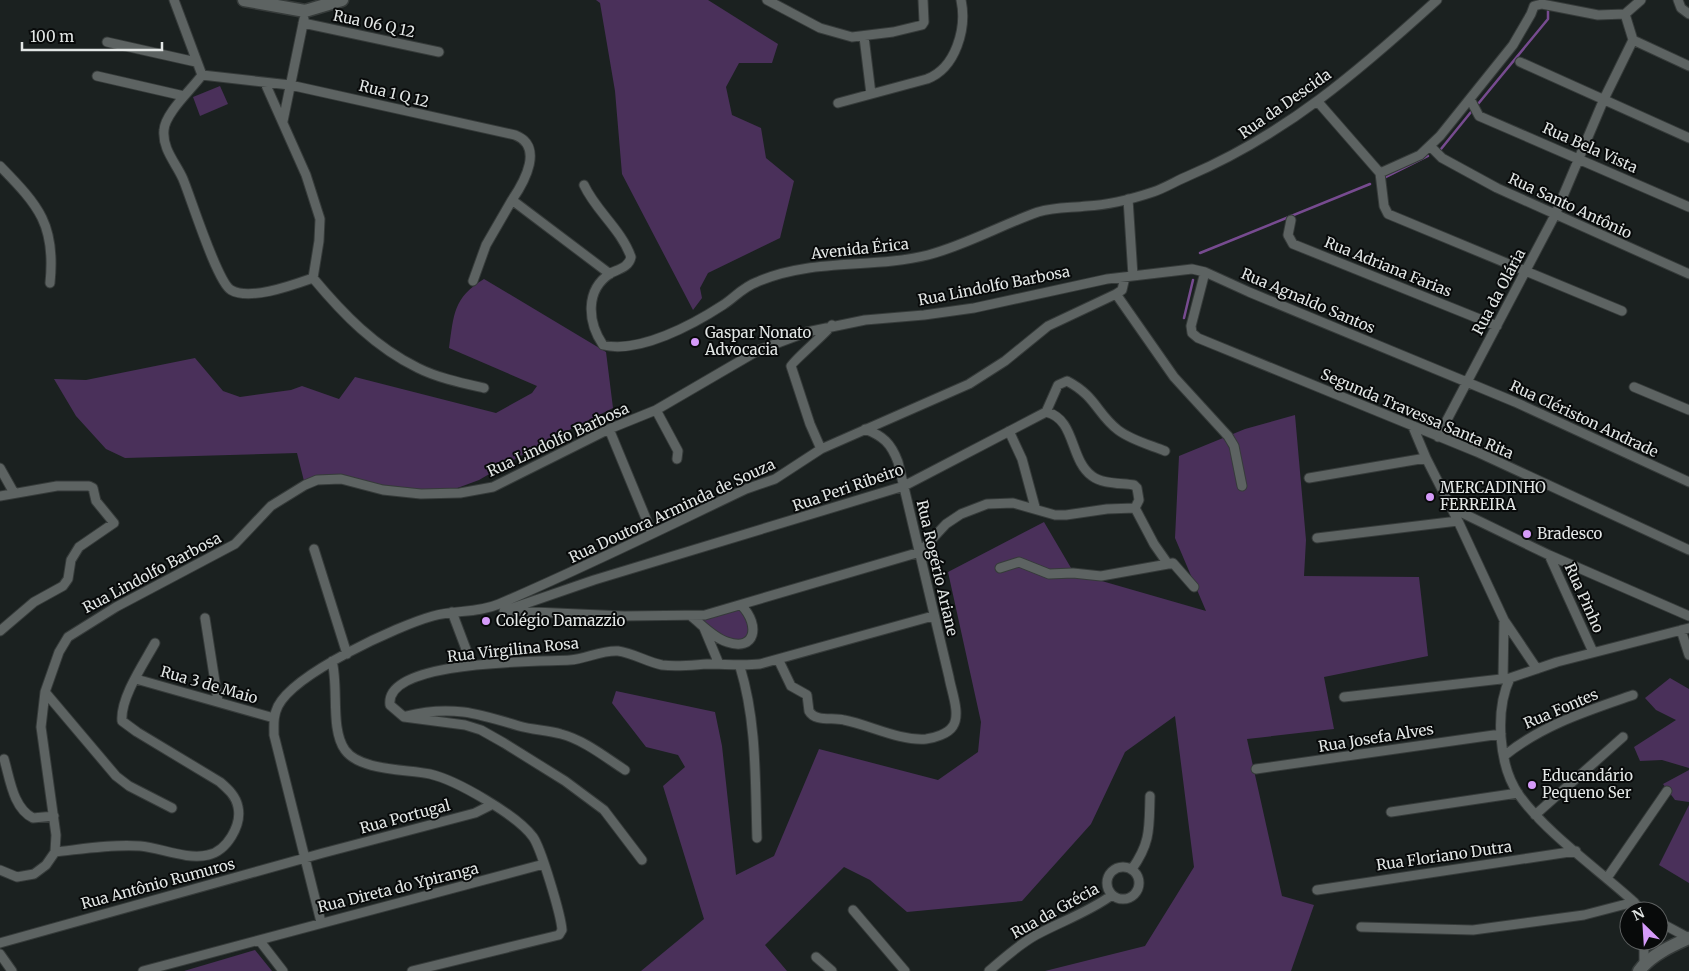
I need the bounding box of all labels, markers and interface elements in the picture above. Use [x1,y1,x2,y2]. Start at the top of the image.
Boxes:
street label: Rua 06 Q 12 [331,6,417,41]
scale bar [22,20,162,52]
text: 100 m [30,27,74,46]
street label: Rua da Descida [1235,65,1335,142]
street label: Rua 1 Q 12 [357,76,431,111]
street label: Rua Bela Vista [1540,118,1641,177]
street label: Rua Santo Antônio [1505,169,1635,243]
street label: Rua Adriana Farias [1322,232,1455,301]
street label: Avenida Érica [809,233,910,263]
street label: Rua da Olária [1468,245,1529,338]
street label: Rua Lindolfo Barbosa [916,261,1071,310]
street label: Rua Agnaldo Santos [1238,264,1378,337]
place label: Gaspar Nonato Advocacia [704,323,812,359]
marker: Gaspar Nonato Advocacia [689,336,701,348]
street label: Segunda Travessa Santa Rita [1318,364,1516,463]
street label: Rua Clériston Andrade [1507,376,1662,461]
street label: Rua Lindolfo Barbosa [484,398,632,481]
street label: Rua Doutora Arminda de Souza [566,454,778,567]
street label: Rua Peri Ribeiro [790,460,906,515]
place label: MERCADINHO FERREIRA [1440,478,1546,514]
marker: MERCADINHO FERREIRA [1424,491,1436,503]
street label: Rua Rogério Ariane [913,498,962,638]
place label: Bradesco [1537,524,1603,543]
street label: Rua Lindolfo Barbosa [79,528,224,617]
marker: Bradesco [1521,528,1533,540]
street label: Rua Pinho [1561,560,1608,636]
place label: Colégio Damazzio [496,611,626,630]
marker: Colégio Damazzio [480,615,492,627]
street label: Rua Virgilina Rosa [446,633,580,666]
street label: Rua 3 de Maio [158,662,260,708]
street label: Rua Fontes [1521,684,1601,733]
street label: Rua Josefa Alves [1317,719,1435,756]
place label: Educandário Pequeno Ser [1542,766,1633,802]
marker: Educandário Pequeno Ser [1526,779,1538,791]
street label: Rua Portugal [357,795,453,838]
street label: Rua Floriano Dutra [1375,837,1513,874]
street label: Rua Antônio Rumuros [79,854,237,913]
street label: Rua Direta do Ypiranga [316,858,480,917]
street label: Rua da Grécia [1008,879,1102,943]
north arrow [1619,901,1669,951]
text: N [1630,904,1647,925]

